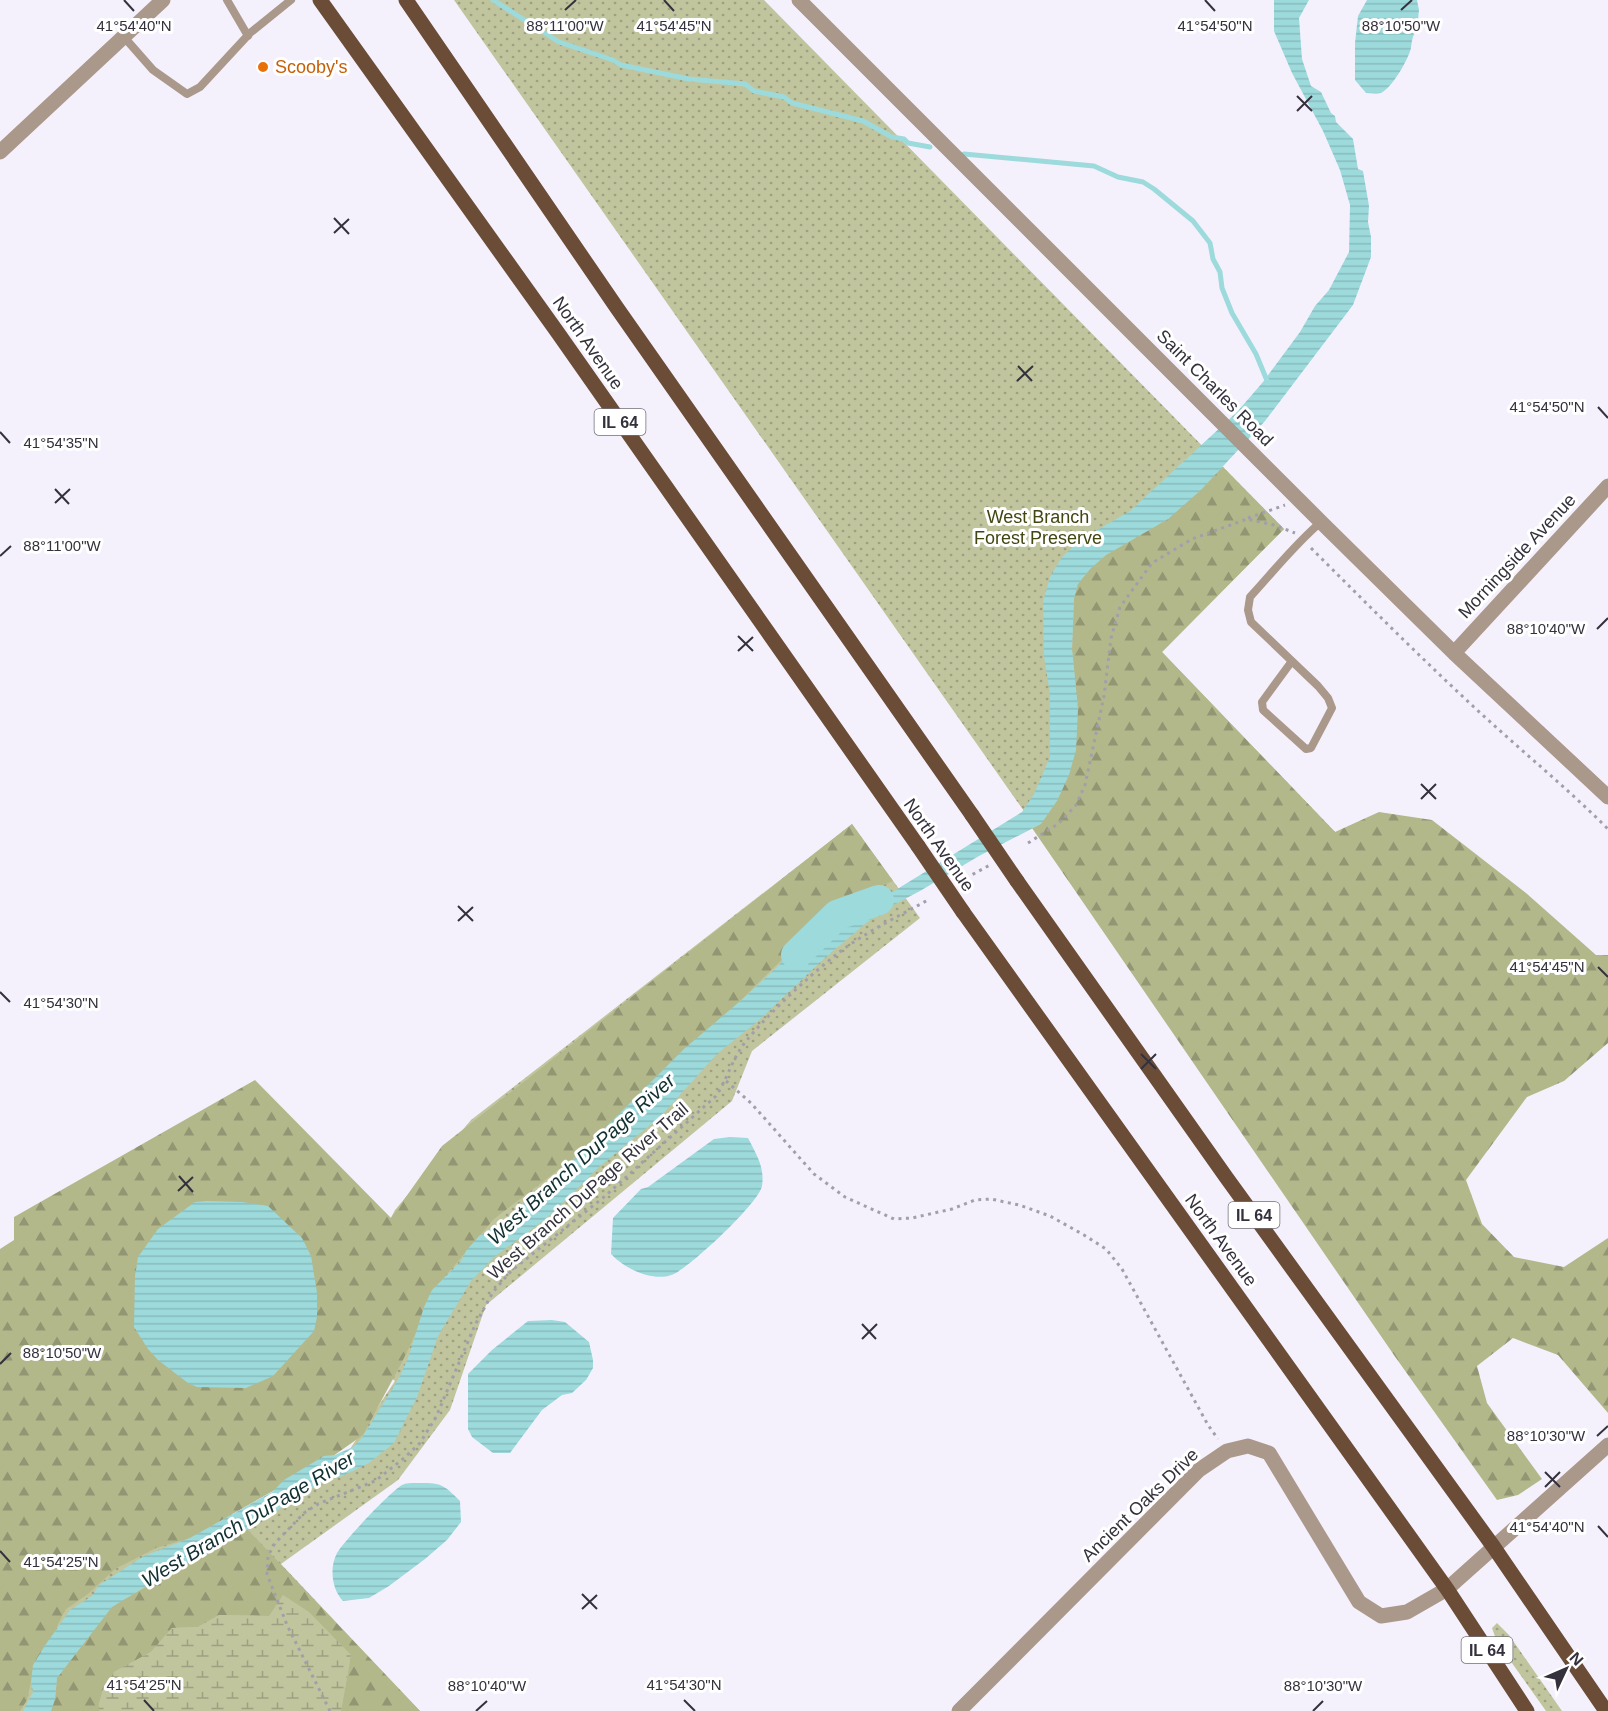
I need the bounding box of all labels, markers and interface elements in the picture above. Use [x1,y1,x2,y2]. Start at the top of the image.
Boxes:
text: 41°54'40"N [96,17,172,34]
text: 88°11'00"W [526,17,604,34]
text: 41°54'45"N [636,17,712,34]
text: 41°54'50"N [1177,17,1253,34]
text: 88°10'50"W [1362,17,1441,34]
place label: Scooby's [275,57,347,77]
marker: Scooby's [256,60,270,74]
street label: North Avenue [549,293,627,393]
street label: Saint Charles Road [1153,326,1277,450]
text: 41°54'50"N [1509,398,1585,415]
road number: IL 64 [594,409,646,435]
text: 41°54'35"N [23,434,99,451]
street label: Morningside Avenue [1454,490,1580,622]
park label: West Branch Forest Preserve [974,507,1102,548]
text: 88°11'00"W [23,537,101,554]
text: 88°10'40"W [1507,620,1586,637]
street label: North Avenue [900,795,978,895]
text: 41°54'45"N [1509,958,1585,975]
text: 41°54'30"N [23,994,99,1011]
water label: West Branch DuPage River [483,1068,680,1249]
street label: West Branch DuPage River Trail [484,1099,692,1283]
street label: North Avenue [1181,1190,1261,1290]
road number: IL 64 [1228,1202,1280,1228]
text: 88°10'50"W [23,1344,102,1361]
text: 88°10'30"W [1507,1427,1586,1444]
street label: Ancient Oaks Drive [1078,1444,1202,1566]
water label: West Branch DuPage River [138,1446,359,1591]
text: 41°54'40"N [1509,1518,1585,1535]
text: 41°54'25"N [23,1553,99,1570]
road number: IL 64 [1462,1637,1512,1663]
north arrow [1536,1639,1596,1699]
text: N [1566,1649,1587,1669]
text: 41°54'25"N [106,1676,182,1693]
text: 41°54'30"N [646,1676,722,1693]
text: 88°10'40"W [448,1677,527,1694]
text: 88°10'30"W [1284,1677,1363,1694]

